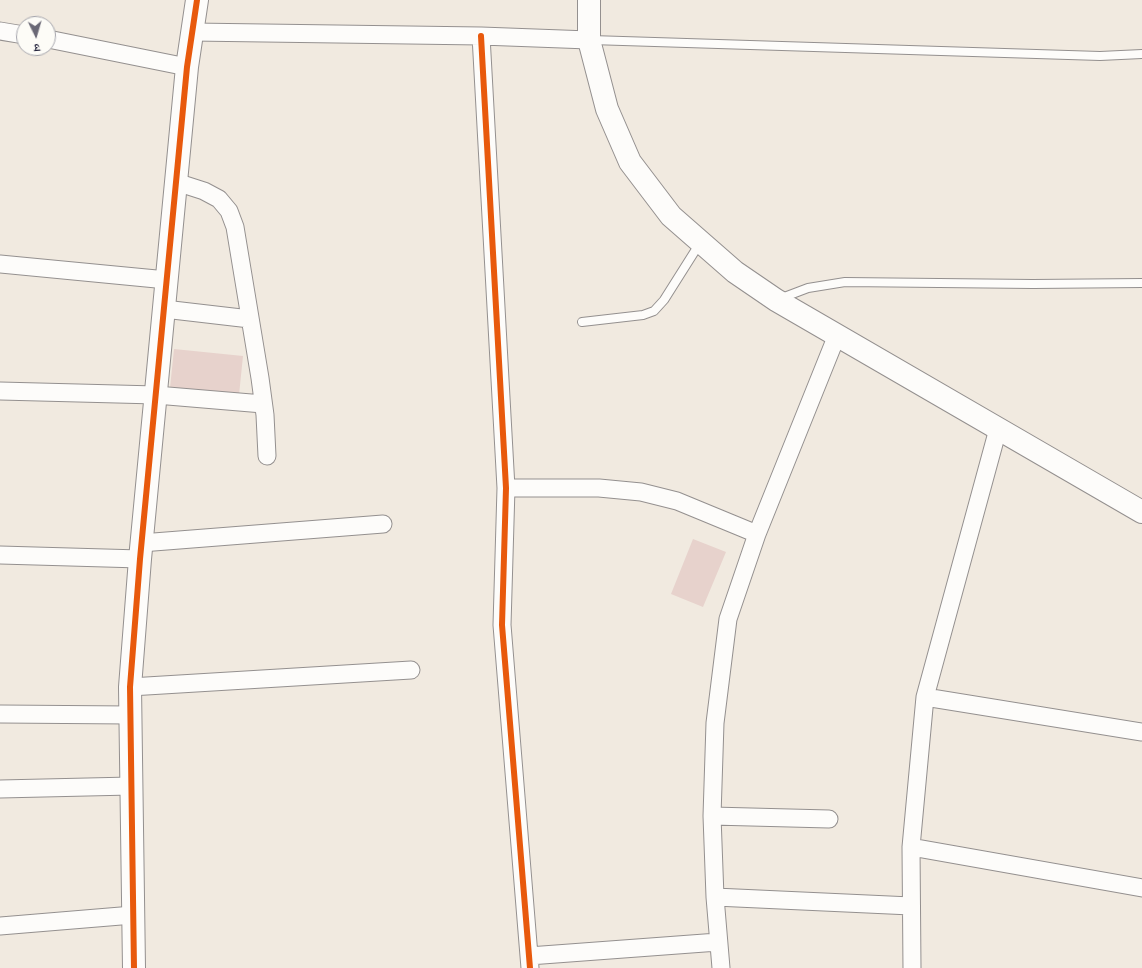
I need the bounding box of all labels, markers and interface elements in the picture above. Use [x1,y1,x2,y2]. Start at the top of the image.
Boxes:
north arrow [16,16,56,56]
text: उ [34,41,40,54]

